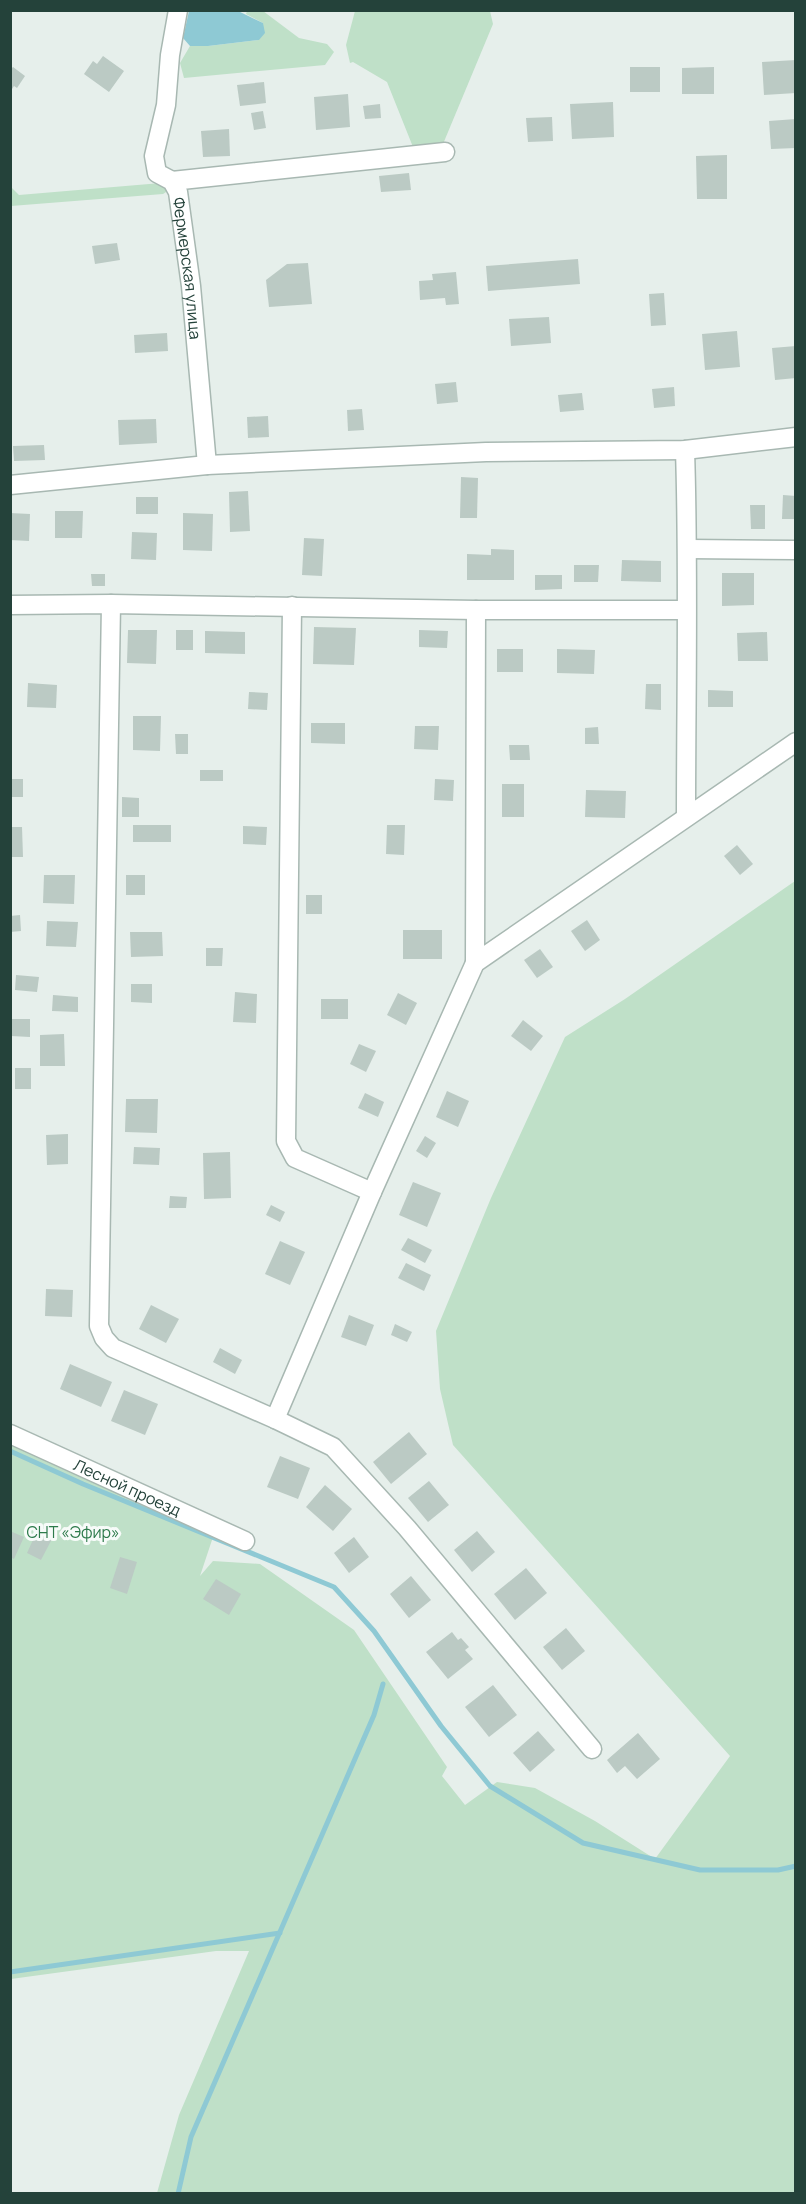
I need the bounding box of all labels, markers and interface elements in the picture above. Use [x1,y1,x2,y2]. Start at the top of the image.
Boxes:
street label: Фермерская улица [168,196,207,340]
street label: Лесной проезд [70,1454,185,1522]
park label: СНТ «Эфир» [26,1521,120,1543]

